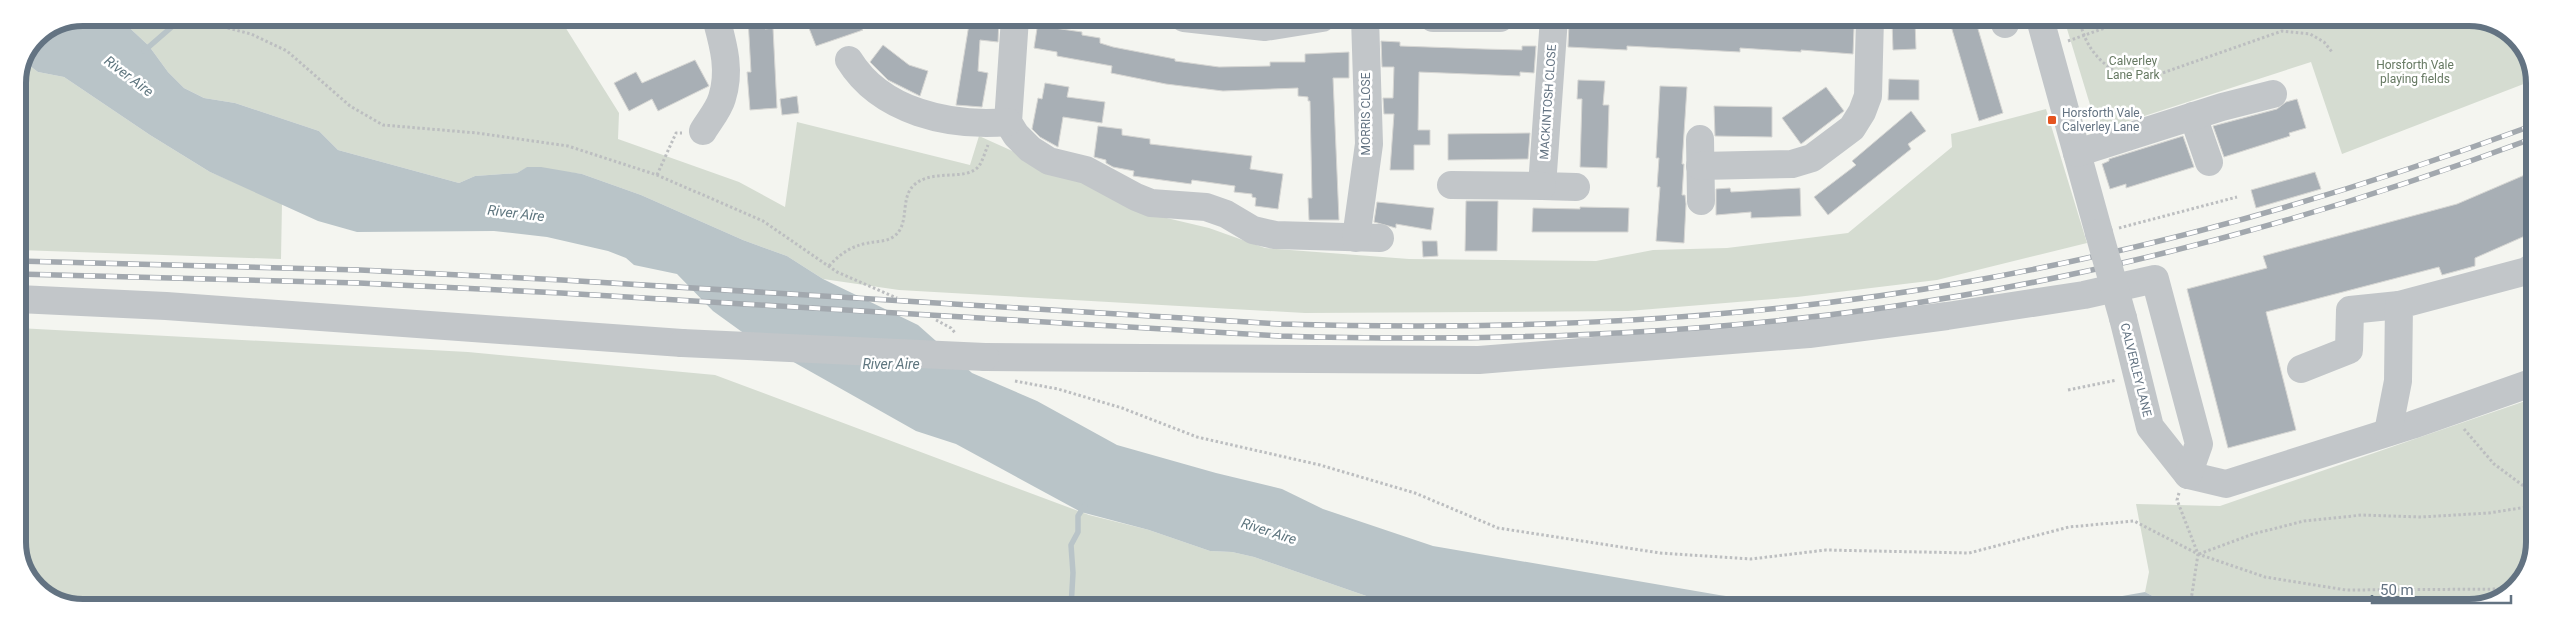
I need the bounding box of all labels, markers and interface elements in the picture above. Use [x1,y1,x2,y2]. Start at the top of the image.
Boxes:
street label: MACKINTOSH CLOSE [1537,44,1559,160]
water label: River Aire [101,52,157,100]
park label: Calverley Lane Park [2106,54,2160,82]
park label: Horsforth Vale playing fields [2376,58,2454,86]
street label: MORRIS CLOSE [1359,72,1373,155]
place label: Horsforth Vale, Calverley Lane [2062,106,2142,134]
marker: Horsforth Vale, Calverley Lane [2046,114,2058,126]
water label: River Aire [487,202,545,224]
street label: CALVERLEY LANE [2118,322,2154,419]
water label: River Aire [862,356,920,372]
water label: River Aire [1239,515,1299,547]
scale bar [2372,572,2511,604]
text: 50 m [2380,581,2414,599]

